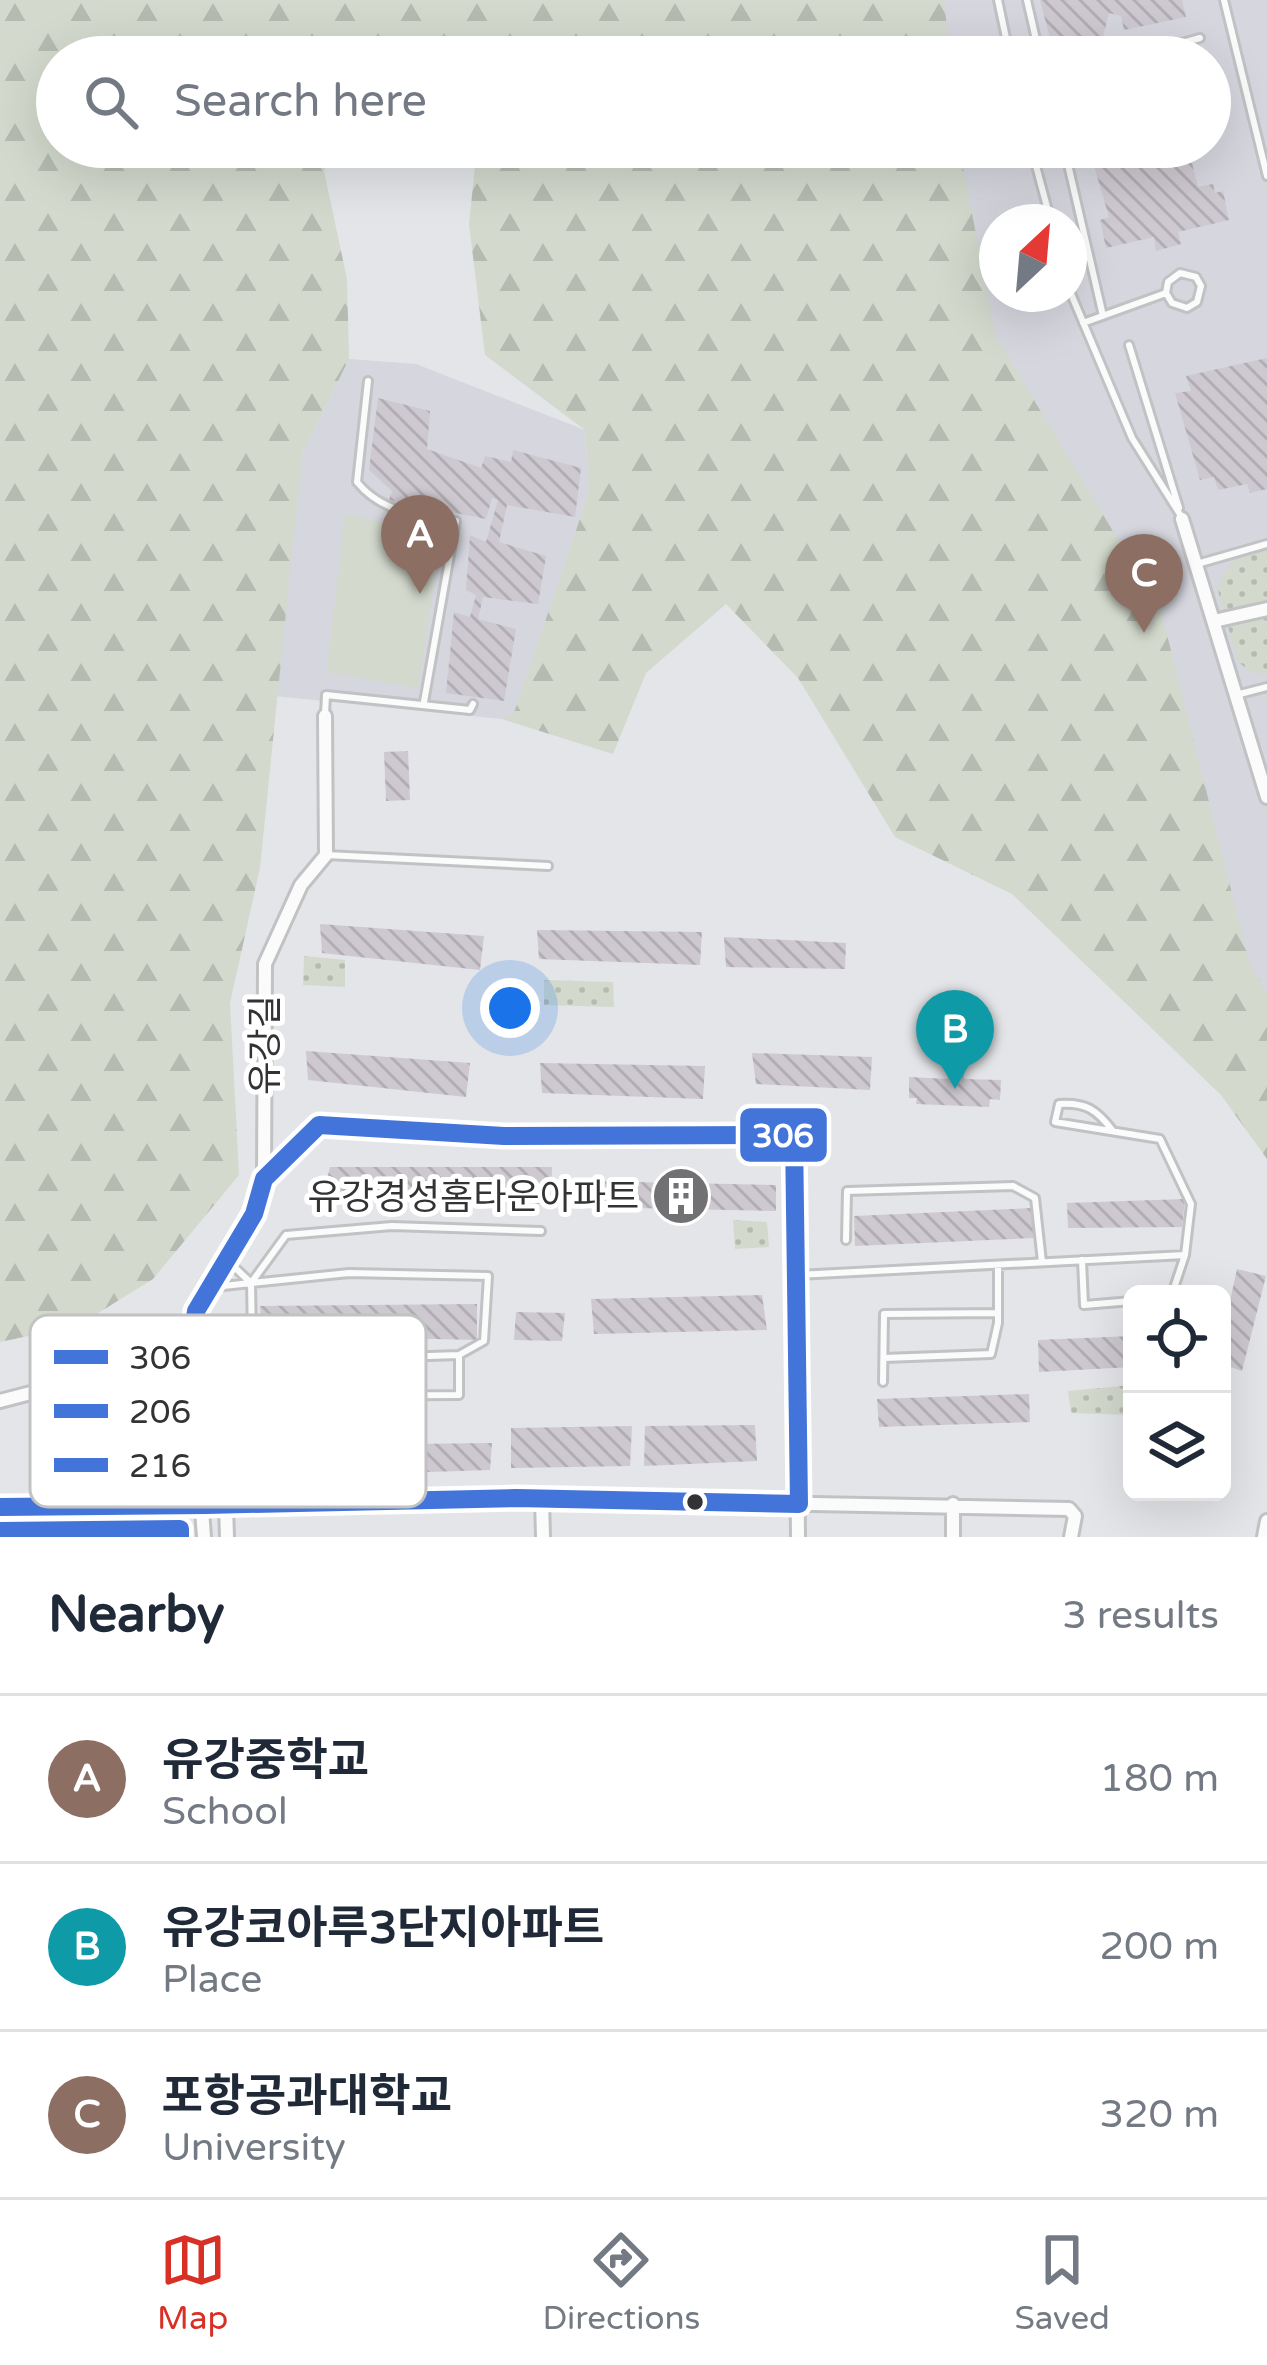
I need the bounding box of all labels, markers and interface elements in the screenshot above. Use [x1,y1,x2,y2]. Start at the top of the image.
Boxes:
search box [36,36,1231,168]
icon: search [78,69,144,135]
text: Search here [174,75,427,129]
north arrow [979,204,1087,312]
pin: A [381,495,459,594]
pin: C [1105,534,1183,633]
your location [480,978,540,1038]
pin: B [916,990,994,1089]
street label: 유강길 [244,995,287,1095]
line badge: 306 [738,1106,829,1164]
text: 306 [752,1117,814,1156]
building icon: 유강경성홈타운아파트 [650,1165,712,1227]
place label: 유강경성홈타운아파트 [308,1176,639,1219]
map controls [1123,1285,1231,1501]
button: locate [1123,1285,1231,1393]
legend [30,1315,426,1507]
text: 306 [129,1339,191,1378]
text: 206 [129,1393,191,1432]
button: layers [1123,1393,1231,1501]
text: 216 [129,1447,191,1486]
unlabelled marker [684,1491,706,1513]
text: Nearby [48,1584,225,1646]
text: 3 results [1062,1592,1219,1639]
text: 유강중학교 [162,1734,369,1788]
text: A [72,1755,102,1802]
text: 180 m [1100,1755,1219,1802]
text: School [162,1788,288,1835]
text: 유강코아루3단지아파트 [162,1902,604,1956]
text: B [73,1923,101,1970]
text: 200 m [1100,1923,1219,1970]
text: Place [162,1956,262,2003]
text: 포항공과대학교 [162,2070,452,2124]
text: C [73,2091,101,2138]
text: 320 m [1100,2091,1219,2138]
text: University [162,2124,346,2171]
tab: Map [157,2227,228,2338]
tab: Directions [542,2227,700,2338]
tab: Saved [1015,2227,1110,2338]

